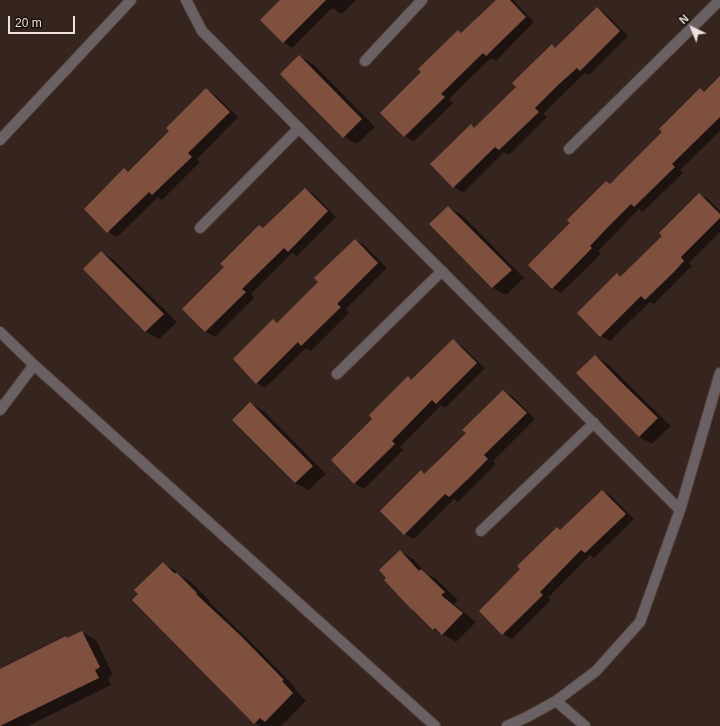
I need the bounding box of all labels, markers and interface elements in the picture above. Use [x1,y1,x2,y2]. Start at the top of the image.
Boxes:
scale bar [10,8,77,34]
north arrow [672,8,712,48]
text: N [677,12,691,26]
text: 20 m [15,16,42,30]

